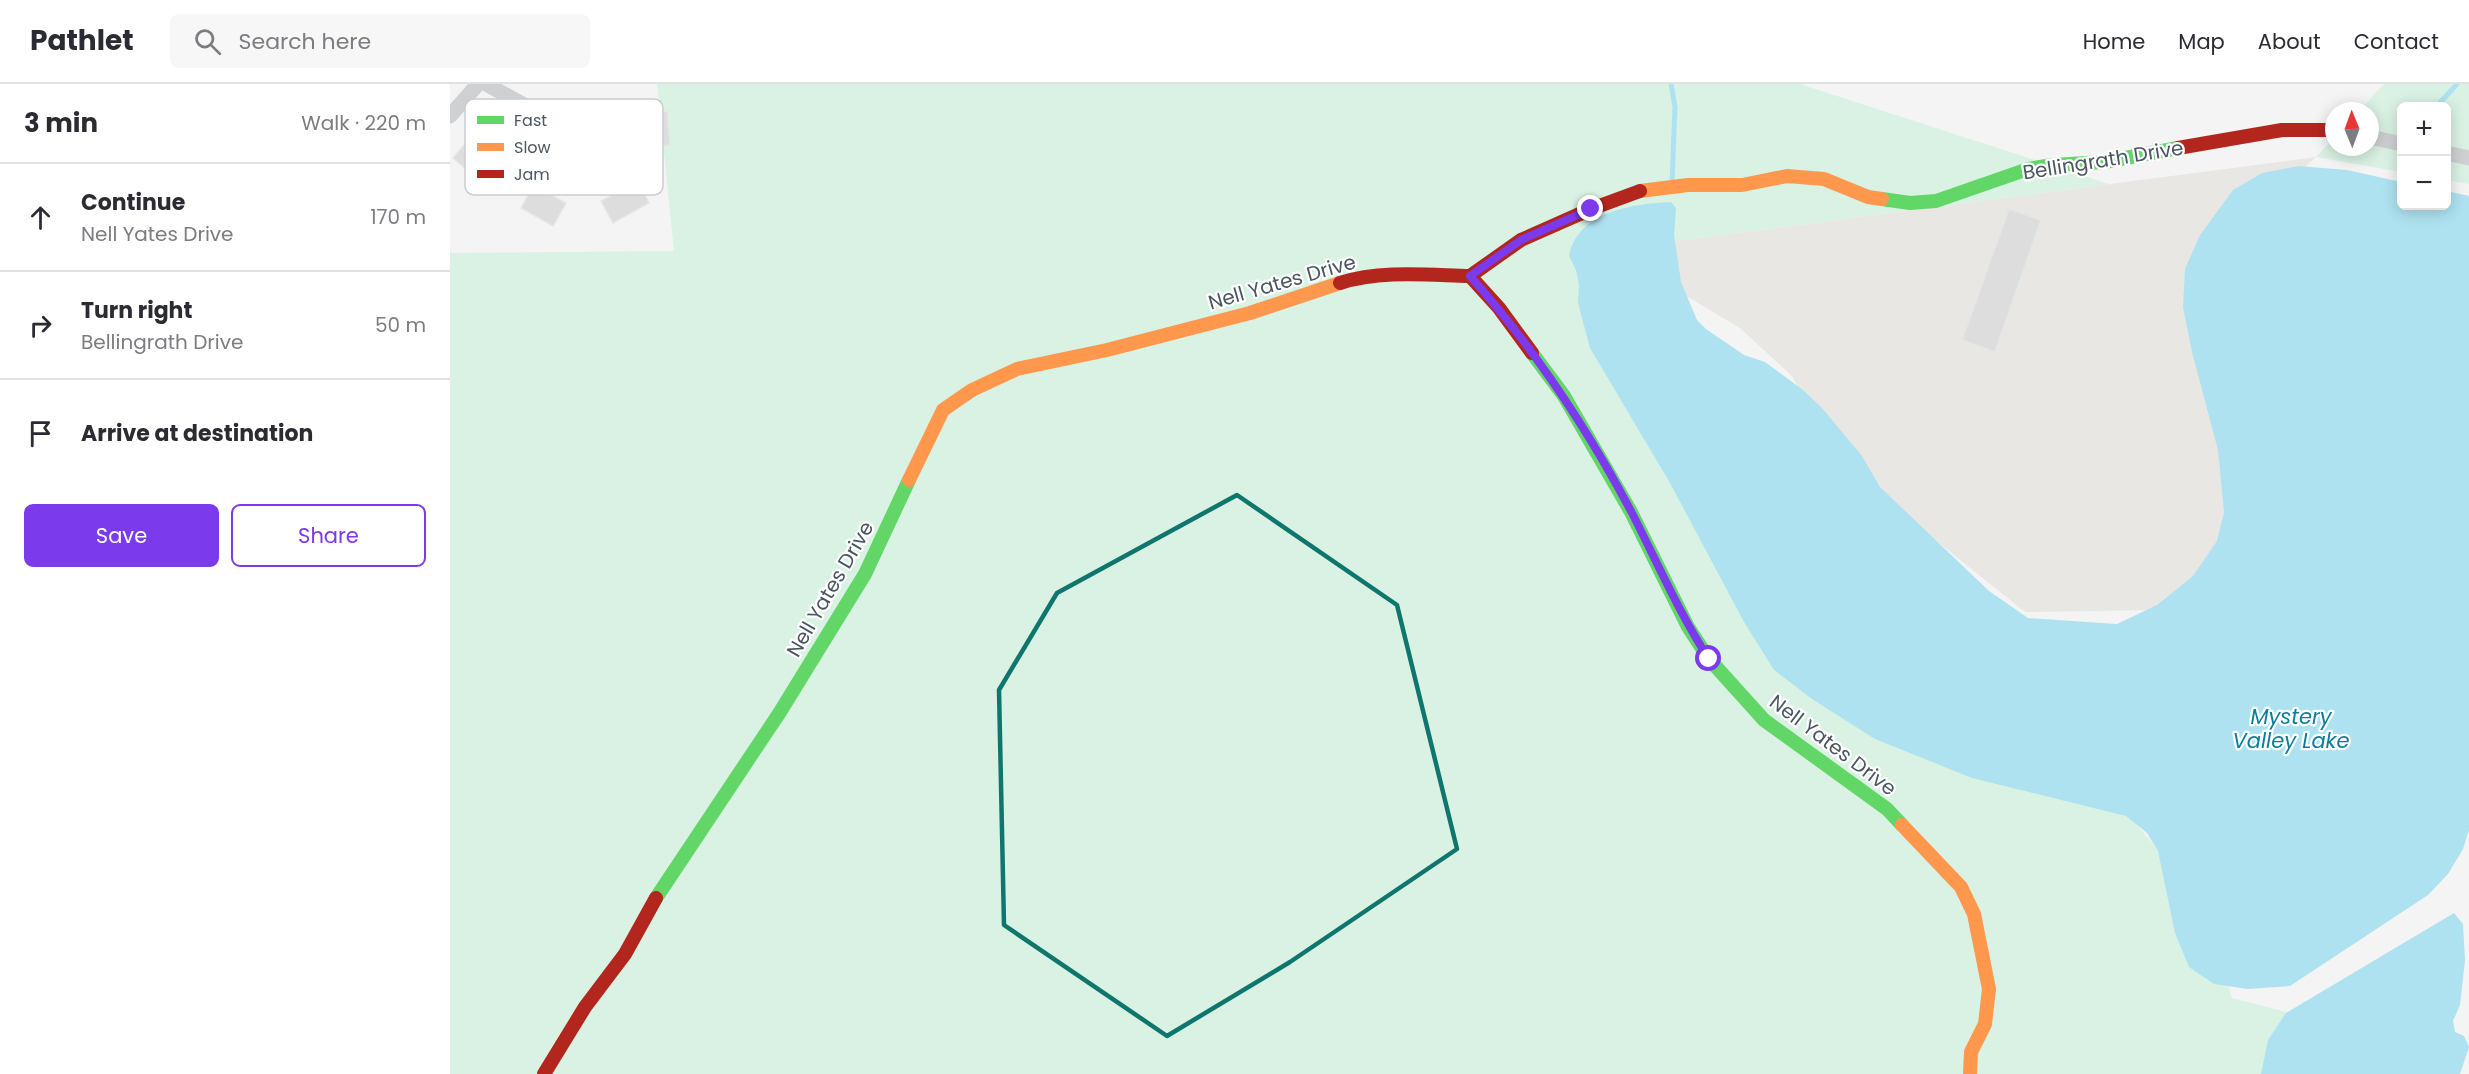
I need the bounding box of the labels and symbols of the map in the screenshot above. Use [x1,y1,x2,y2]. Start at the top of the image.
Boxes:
legend [465,99,663,195]
north arrow [2325,102,2379,156]
text: Fast [514,109,547,132]
street label: Bellingrath Drive [2021,133,2185,187]
text: Slow [514,136,551,159]
text: Jam [514,163,550,186]
route end [1577,195,1603,221]
street label: Nell Yates Drive [1205,248,1359,316]
street label: Nell Yates Drive [780,516,880,662]
route start [1695,645,1721,671]
street label: Nell Yates Drive [1764,688,1902,802]
water label: Mystery Valley Lake [2233,702,2349,755]

